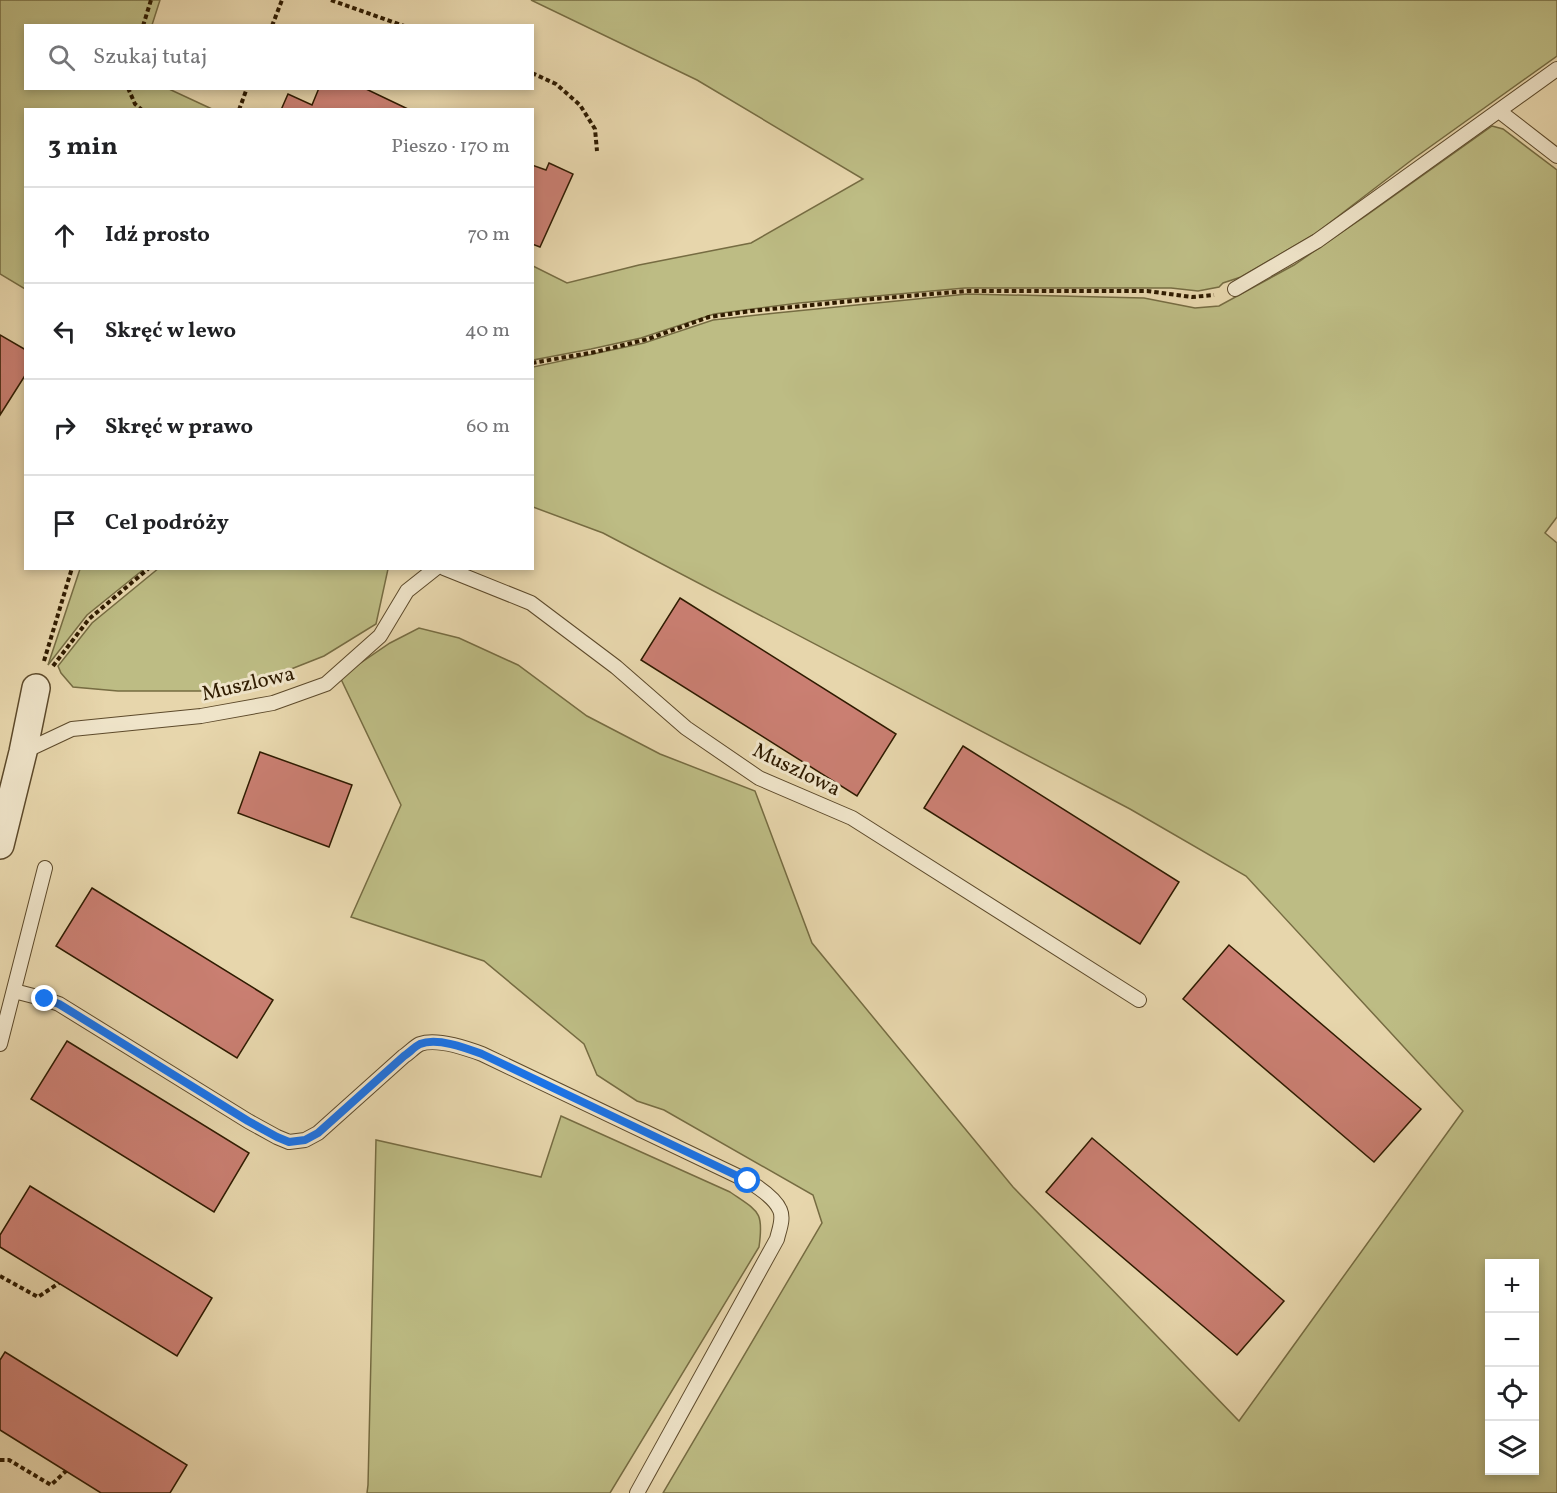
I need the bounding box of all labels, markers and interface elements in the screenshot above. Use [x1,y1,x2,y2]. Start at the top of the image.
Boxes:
search box [24,24,534,90]
icon: search [45,41,78,74]
text: Szukaj tutaj [93,42,207,73]
text: 3 min [48,129,118,165]
text: Pieszo · 170 m [391,133,510,161]
icon: ahead [48,219,81,252]
text: Idź prosto [105,220,210,251]
text: 70 m [467,221,510,249]
icon: left [48,315,81,348]
text: Skręć w lewo [105,316,236,347]
text: 40 m [465,317,510,345]
icon: right [48,411,81,444]
text: Skręć w prawo [105,412,253,443]
text: 60 m [466,413,510,441]
icon: arrive [48,507,81,540]
text: Cel podróży [105,508,229,539]
street label: Muszlowa [199,660,298,709]
street label: Muszlowa [748,737,845,804]
route end [31,985,57,1011]
route start [734,1167,760,1193]
map controls [1485,1259,1539,1475]
button: + [1485,1259,1539,1313]
button: − [1485,1313,1539,1367]
button: locate [1485,1367,1539,1421]
button: layers [1485,1421,1539,1475]

